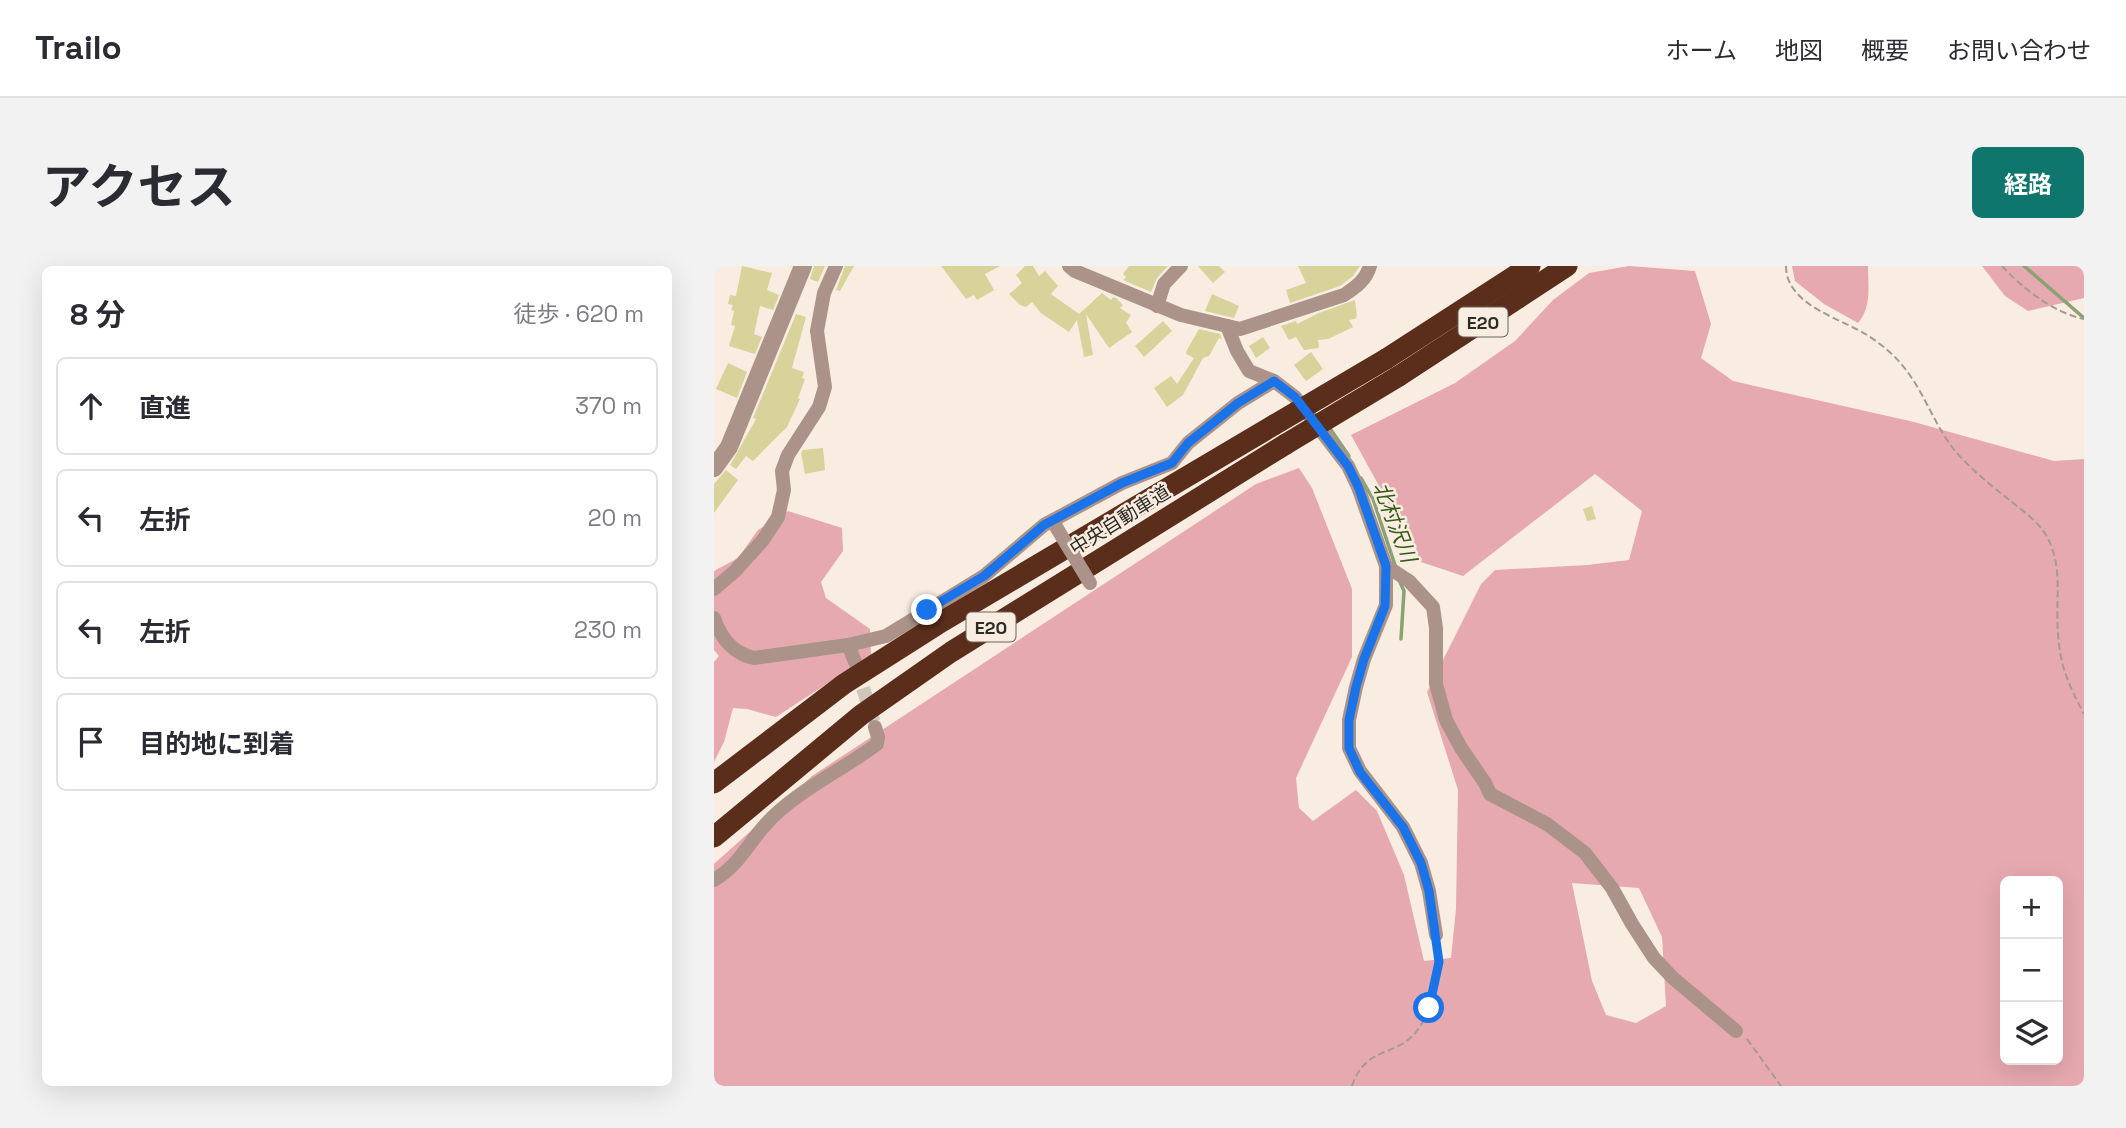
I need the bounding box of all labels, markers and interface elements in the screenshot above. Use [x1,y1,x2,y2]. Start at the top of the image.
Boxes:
text: Trailo [35,27,122,69]
text: ホーム [1666,35,1737,66]
text: 地図 [1775,35,1823,66]
text: 概要 [1861,35,1909,66]
text: お問い合わせ [1947,35,2091,66]
button: 経路 [1972,147,2084,218]
text: アクセス [42,156,236,218]
text: 8 分 [70,295,126,334]
text: 徒歩 · 620 m [514,299,644,329]
road number: E20 [1458,308,1508,336]
icon: ahead [72,387,110,425]
text: 直進 [139,391,191,425]
text: 370 m [575,391,642,421]
water label: 北村沢川 [1367,478,1423,568]
street label: 中央自動車道 [1065,479,1175,561]
icon: left [72,499,110,537]
text: 左折 [139,503,191,537]
text: 20 m [588,503,642,533]
route end [911,594,942,625]
icon: left [72,611,110,649]
road number: E20 [966,612,1016,642]
text: 左折 [139,615,191,649]
text: 230 m [574,615,642,645]
icon: arrive [72,723,110,761]
text: 目的地に到着 [139,727,295,761]
map controls [2000,876,2063,1065]
button: + [2000,876,2063,939]
button: − [2000,939,2063,1002]
route start [1413,992,1444,1023]
button: layers [2000,1002,2063,1065]

